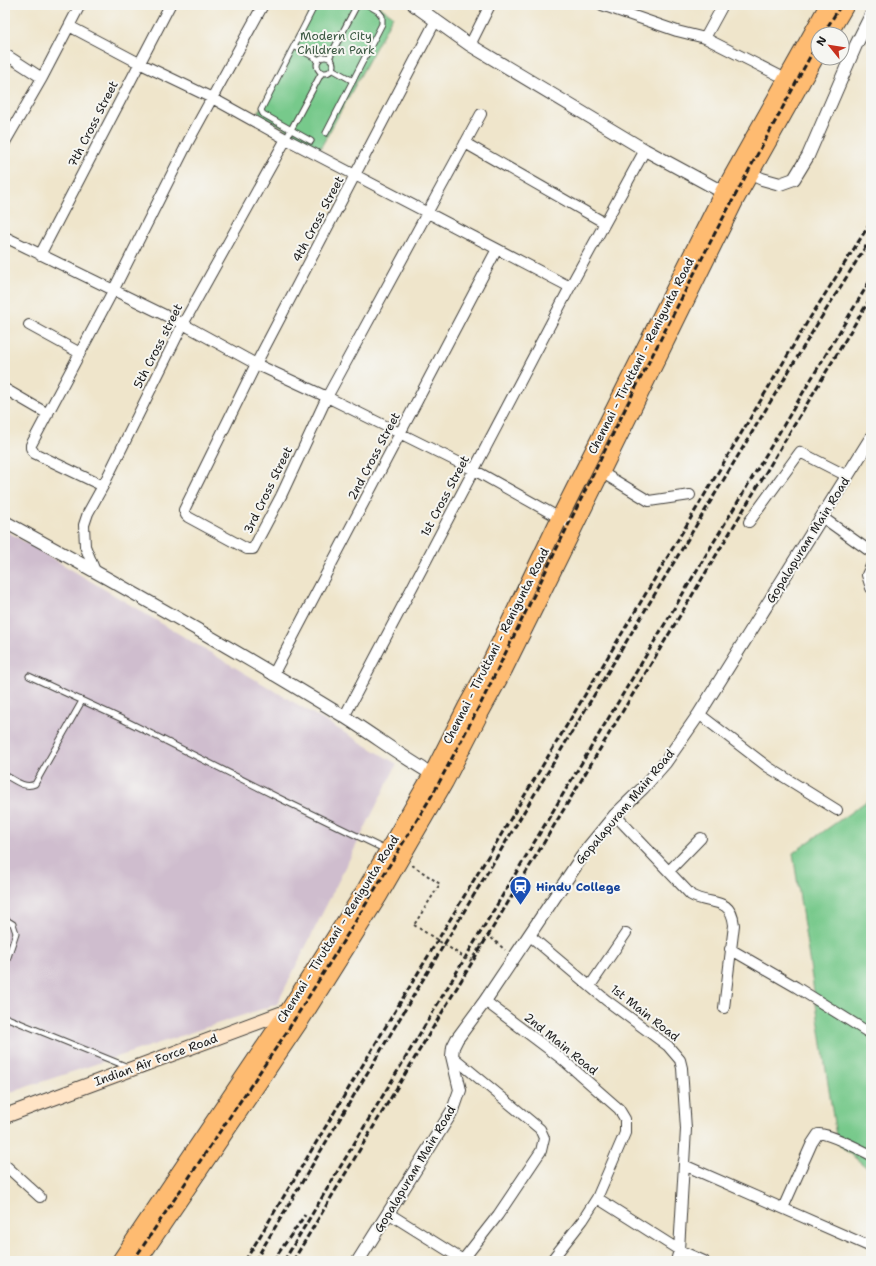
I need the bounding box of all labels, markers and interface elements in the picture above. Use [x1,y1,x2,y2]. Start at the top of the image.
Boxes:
north arrow [810,26,850,66]
park label: Modern City Children Park [297,28,375,58]
text: N [813,33,831,49]
street label: 7th Cross Street [64,78,122,170]
street label: 4th Cross Street [289,173,347,265]
street label: Chennai - Tiruttani - Renigunta Road [584,255,698,457]
street label: 5th Cross street [130,301,186,391]
street label: 2nd Cross Street [344,409,404,503]
street label: 3rd Cross Street [240,444,296,536]
street label: 1st Cross Street [417,453,473,539]
street label: Gopalapuram Main Road [763,474,854,606]
street label: Chennai - Tiruttani - Renigunta Road [439,545,553,747]
street label: Gopalapuram Main Road [572,746,678,868]
street label: Chennai - Tiruttani - Renigunta Road [273,832,403,1026]
station icon: Hindu College [507,874,533,907]
place label: Hindu College [536,879,621,895]
street label: 1st Main Road [607,981,683,1045]
street label: 2nd Main Road [521,1009,602,1079]
street label: Indian Air Force Road [92,1030,220,1090]
street label: Gopalapuram Main Road [371,1102,460,1236]

